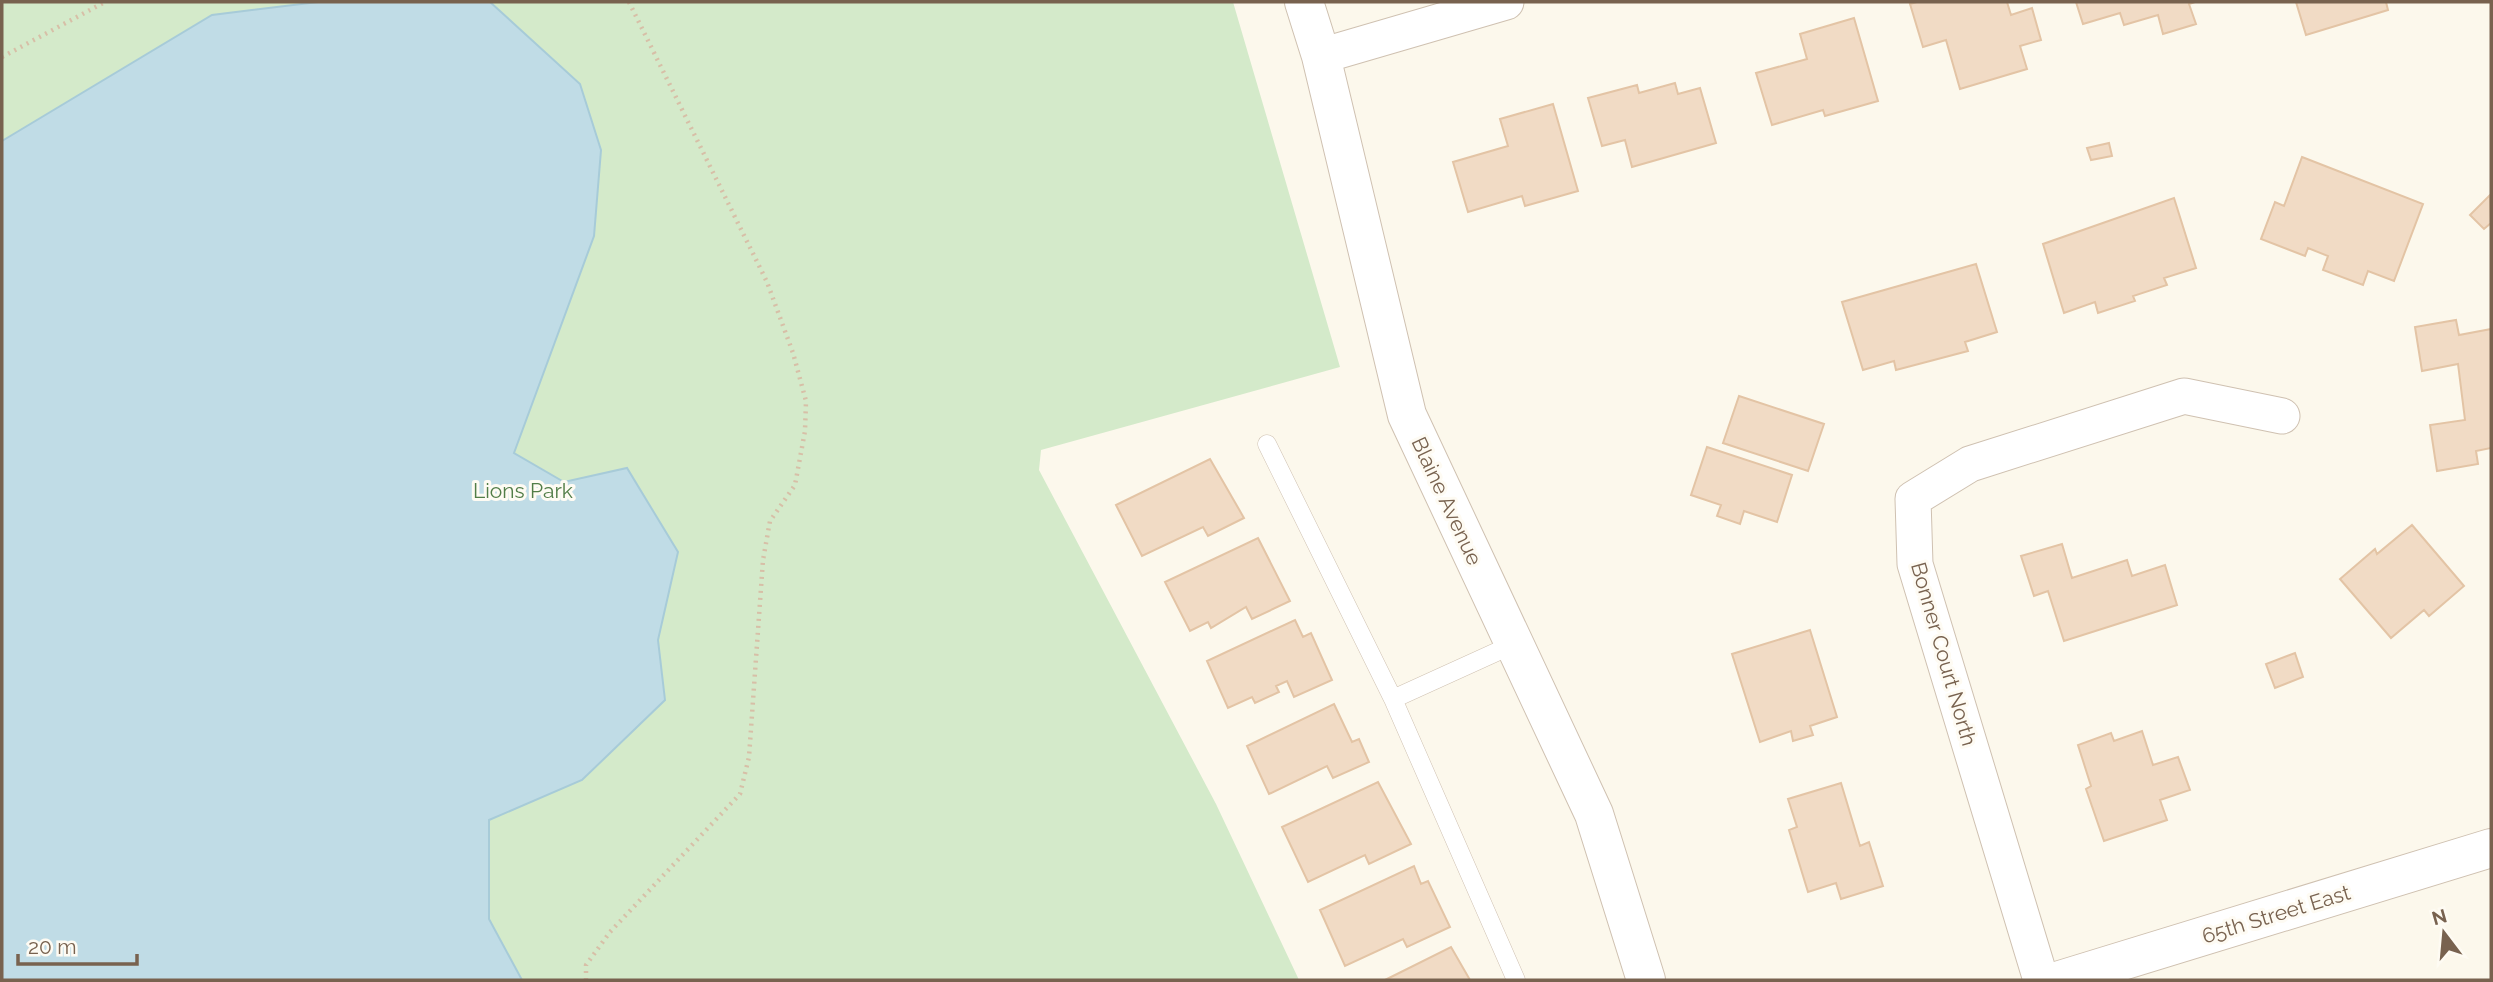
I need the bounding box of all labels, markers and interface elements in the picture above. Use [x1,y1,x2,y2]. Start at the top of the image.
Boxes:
street label: Blaine Avenue [1406,433,1488,569]
park label: Lions Park [473,478,573,503]
street label: Bonner Court North [1906,559,1982,749]
street label: 65th Street East [2199,880,2353,948]
north arrow [2409,898,2479,968]
text: N [2429,904,2449,929]
scale bar [18,922,136,966]
text: 20 m [28,934,76,959]

